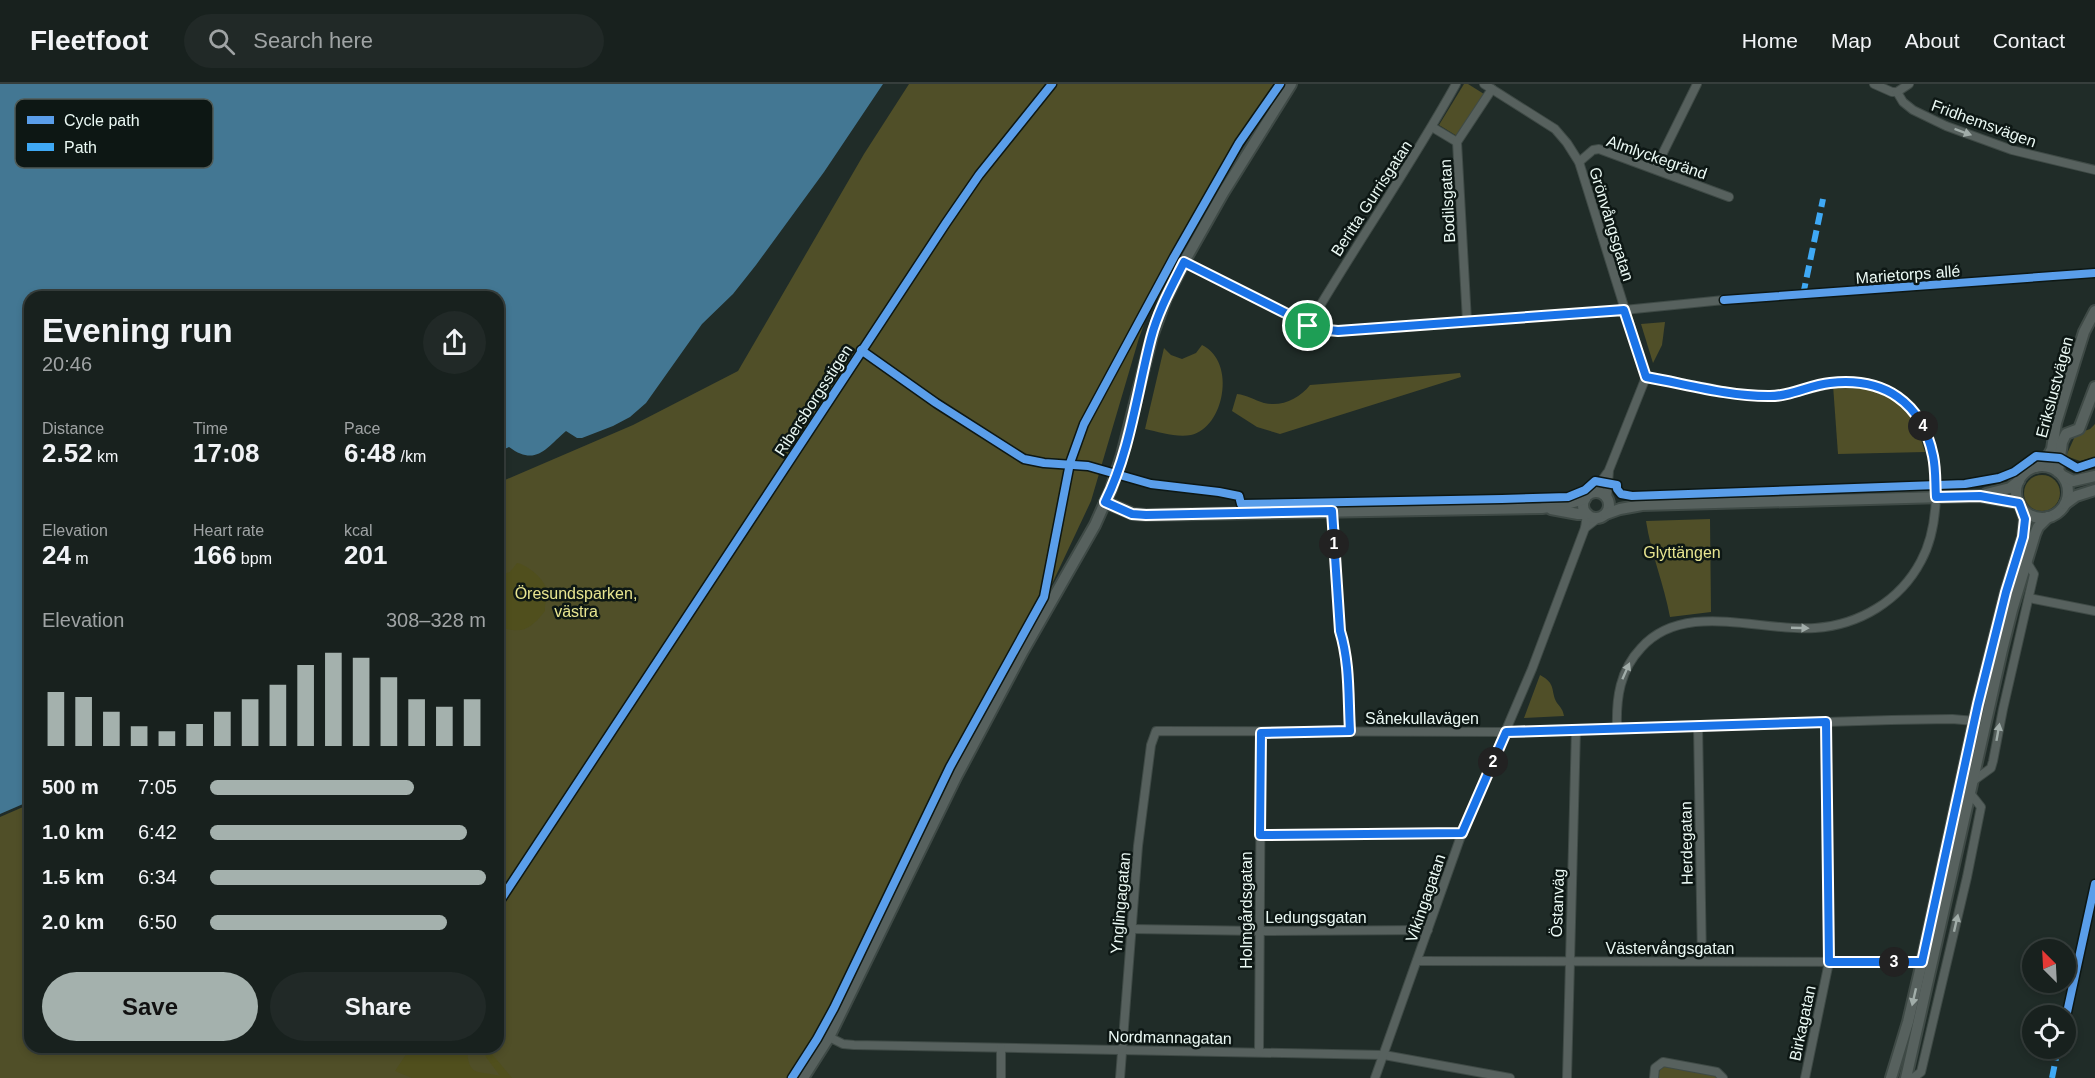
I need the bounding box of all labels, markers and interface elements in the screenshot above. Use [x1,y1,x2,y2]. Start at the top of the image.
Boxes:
search box [184,14,604,68]
text: Fleetfoot [30,25,148,56]
icon: search [205,25,238,58]
text: Search here [253,28,373,53]
text: Home [1742,29,1798,52]
text: Map [1831,29,1872,52]
text: About [1905,29,1960,52]
text: Contact [1993,29,2065,52]
street label: Fridhemsvägen [1929,97,2039,150]
legend [15,99,213,168]
text: Cycle path [64,112,140,129]
one-way arrow [1954,128,1972,138]
street label: Almlyckegränd [1604,132,1709,183]
street label: Beritta Gurrisgatan [1328,137,1415,259]
text: Path [64,139,97,156]
street label: Bodilsgatan [1437,159,1458,243]
street label: Grönvångsgatan [1586,165,1637,283]
street label: Marietorps allé [1855,262,1961,287]
pin [1282,300,1333,351]
icon: arrive [1291,309,1324,342]
button: share [423,311,486,374]
text: Evening run [42,312,233,349]
street label: Erikslustvägen [2033,335,2076,440]
street label: Ribersborgsstigen [771,342,856,459]
text: 20:46 [42,353,92,375]
pin: 4 [1908,411,1938,441]
text: 4 [1919,417,1927,434]
text: Distance [42,420,104,437]
text: Time [193,420,228,437]
text: Pace [344,420,380,437]
text: 2.52 [42,438,93,468]
text: 17:08 [193,438,260,468]
text: 6:48 [344,438,396,468]
text: km [93,448,118,465]
text: /km [396,448,426,465]
text: Elevation [42,522,108,539]
text: Heart rate [193,522,264,539]
text: kcal [344,522,372,539]
pin: 1 [1319,529,1349,559]
text: 1 [1330,535,1338,552]
text: 24 [42,540,71,570]
text: 166 [193,540,236,570]
text: 201 [344,540,387,570]
park label: Glyttängen [1643,544,1721,561]
text: m [71,550,89,567]
text: bpm [236,550,272,567]
park label: Öresundsparken, västra [515,585,637,620]
text: Elevation [42,609,124,631]
text: 308–328 m [386,609,486,631]
one-way arrow [1790,623,1809,632]
one-way arrow [1621,661,1631,679]
street label: Sånekullavägen [1365,710,1479,727]
one-way arrow [1994,723,2003,742]
pin: 2 [1478,747,1508,777]
text: 2 [1489,753,1497,770]
text: 500 m [42,776,99,798]
text: 7:05 [138,776,177,798]
street label: Herdegatan [1677,801,1696,885]
text: 1.0 km [42,821,104,843]
text: 6:42 [138,821,177,843]
street label: Ynglingagatan [1108,851,1133,955]
street label: Holmgårdsgatan [1238,851,1255,969]
street label: Vikingagatan [1402,852,1449,945]
text: 1.5 km [42,866,104,888]
text: 6:34 [138,866,177,888]
street label: Östanväg [1548,868,1567,938]
street label: Ledungsgatan [1265,909,1367,926]
text: 2.0 km [42,911,104,933]
text: 6:50 [138,911,177,933]
one-way arrow [1952,913,1962,932]
north arrow [2022,939,2076,993]
map controls [2022,939,2076,1059]
street label: Västervångsgatan [1606,940,1734,957]
pin: 3 [1879,947,1909,977]
text: 3 [1890,953,1898,970]
button: Save [42,972,258,1041]
button: Share [270,972,486,1041]
street label: Birkagatan [1786,984,1819,1062]
one-way arrow [1909,988,1919,1006]
button: locate [2022,1005,2076,1059]
street label: Nordmannagatan [1108,1028,1232,1047]

